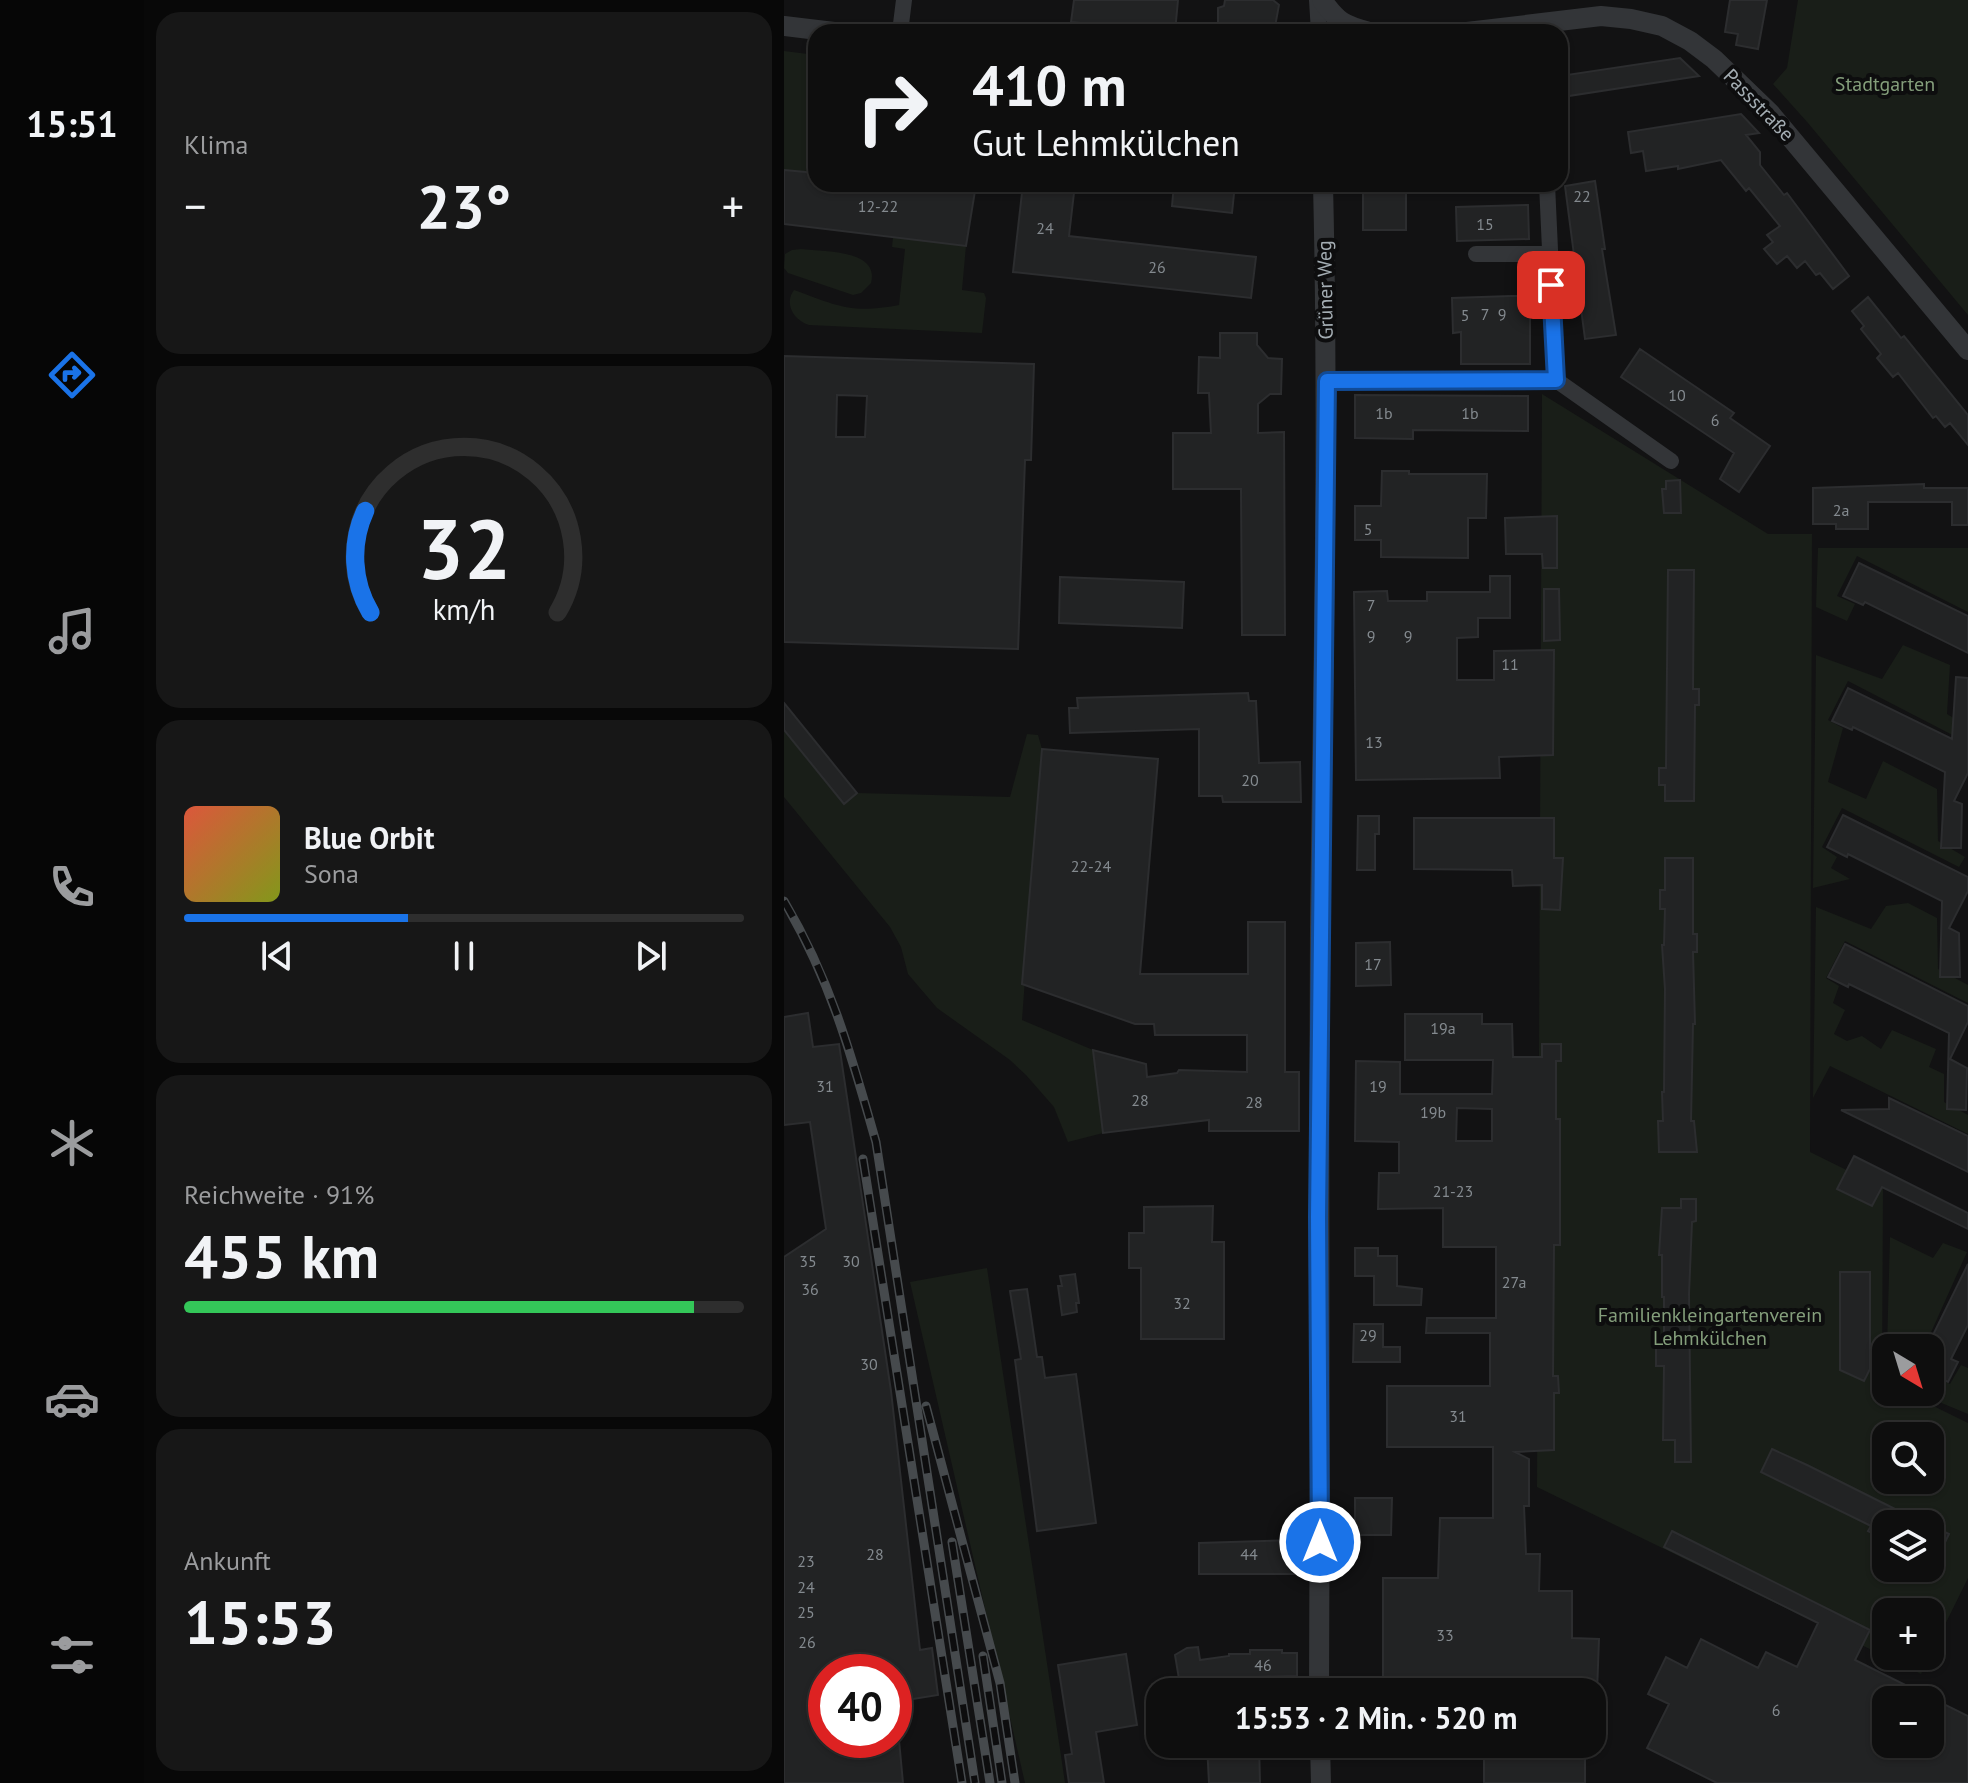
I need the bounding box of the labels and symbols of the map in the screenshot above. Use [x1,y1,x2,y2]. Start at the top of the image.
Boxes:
street label: Passstraße [1718,63,1800,147]
park label: Stadtgarten [1835,71,1935,97]
house number: 22 [1573,186,1591,206]
house number: 12-22 [858,196,898,216]
house number: 15 [1476,214,1494,234]
house number: 24 [1036,218,1054,238]
street label: Grüner Weg [1311,240,1339,340]
pin [1517,251,1585,319]
house number: 26 [1148,257,1166,277]
house number: 7 [1481,304,1489,324]
house number: 9 [1498,304,1506,324]
house number: 5 [1461,305,1469,325]
house number: 10 [1668,385,1686,405]
house number: 1b [1375,403,1393,423]
house number: 1b [1461,403,1479,423]
house number: 6 [1711,410,1719,430]
house number: 2a [1833,500,1849,520]
house number: 5 [1364,519,1372,539]
house number: 7 [1367,595,1375,615]
house number: 9 [1367,626,1375,646]
house number: 9 [1404,626,1412,646]
house number: 11 [1501,654,1519,674]
house number: 13 [1365,732,1383,752]
house number: 20 [1241,770,1259,790]
house number: 22-24 [1071,856,1112,876]
house number: 17 [1364,954,1382,974]
house number: 19a [1430,1018,1456,1038]
house number: 31 [816,1076,834,1096]
house number: 19 [1369,1076,1387,1096]
house number: 28 [1131,1090,1149,1110]
house number: 28 [1245,1092,1263,1112]
house number: 19b [1420,1102,1446,1122]
house number: 21-23 [1433,1181,1473,1201]
house number: 35 [799,1251,817,1271]
house number: 30 [842,1251,860,1271]
house number: 27a [1502,1272,1526,1292]
house number: 36 [801,1279,819,1299]
house number: 32 [1173,1293,1191,1313]
park label: Familienkleingartenverein Lehmkülchen [1598,1302,1822,1351]
house number: 29 [1359,1325,1377,1345]
north arrow [1872,1334,1944,1406]
house number: 30 [860,1354,878,1374]
house number: 31 [1449,1406,1467,1426]
position arrow [1278,1500,1362,1584]
house number: 28 [866,1544,884,1564]
house number: 44 [1240,1544,1258,1564]
house number: 23 [797,1551,815,1571]
house number: 24 [797,1577,815,1597]
house number: 25 [797,1602,815,1622]
house number: 33 [1436,1625,1454,1645]
house number: 26 [798,1632,816,1652]
speed limit sign: 40 [808,1654,912,1758]
house number: 46 [1254,1655,1272,1675]
house number: 6 [1772,1700,1780,1720]

